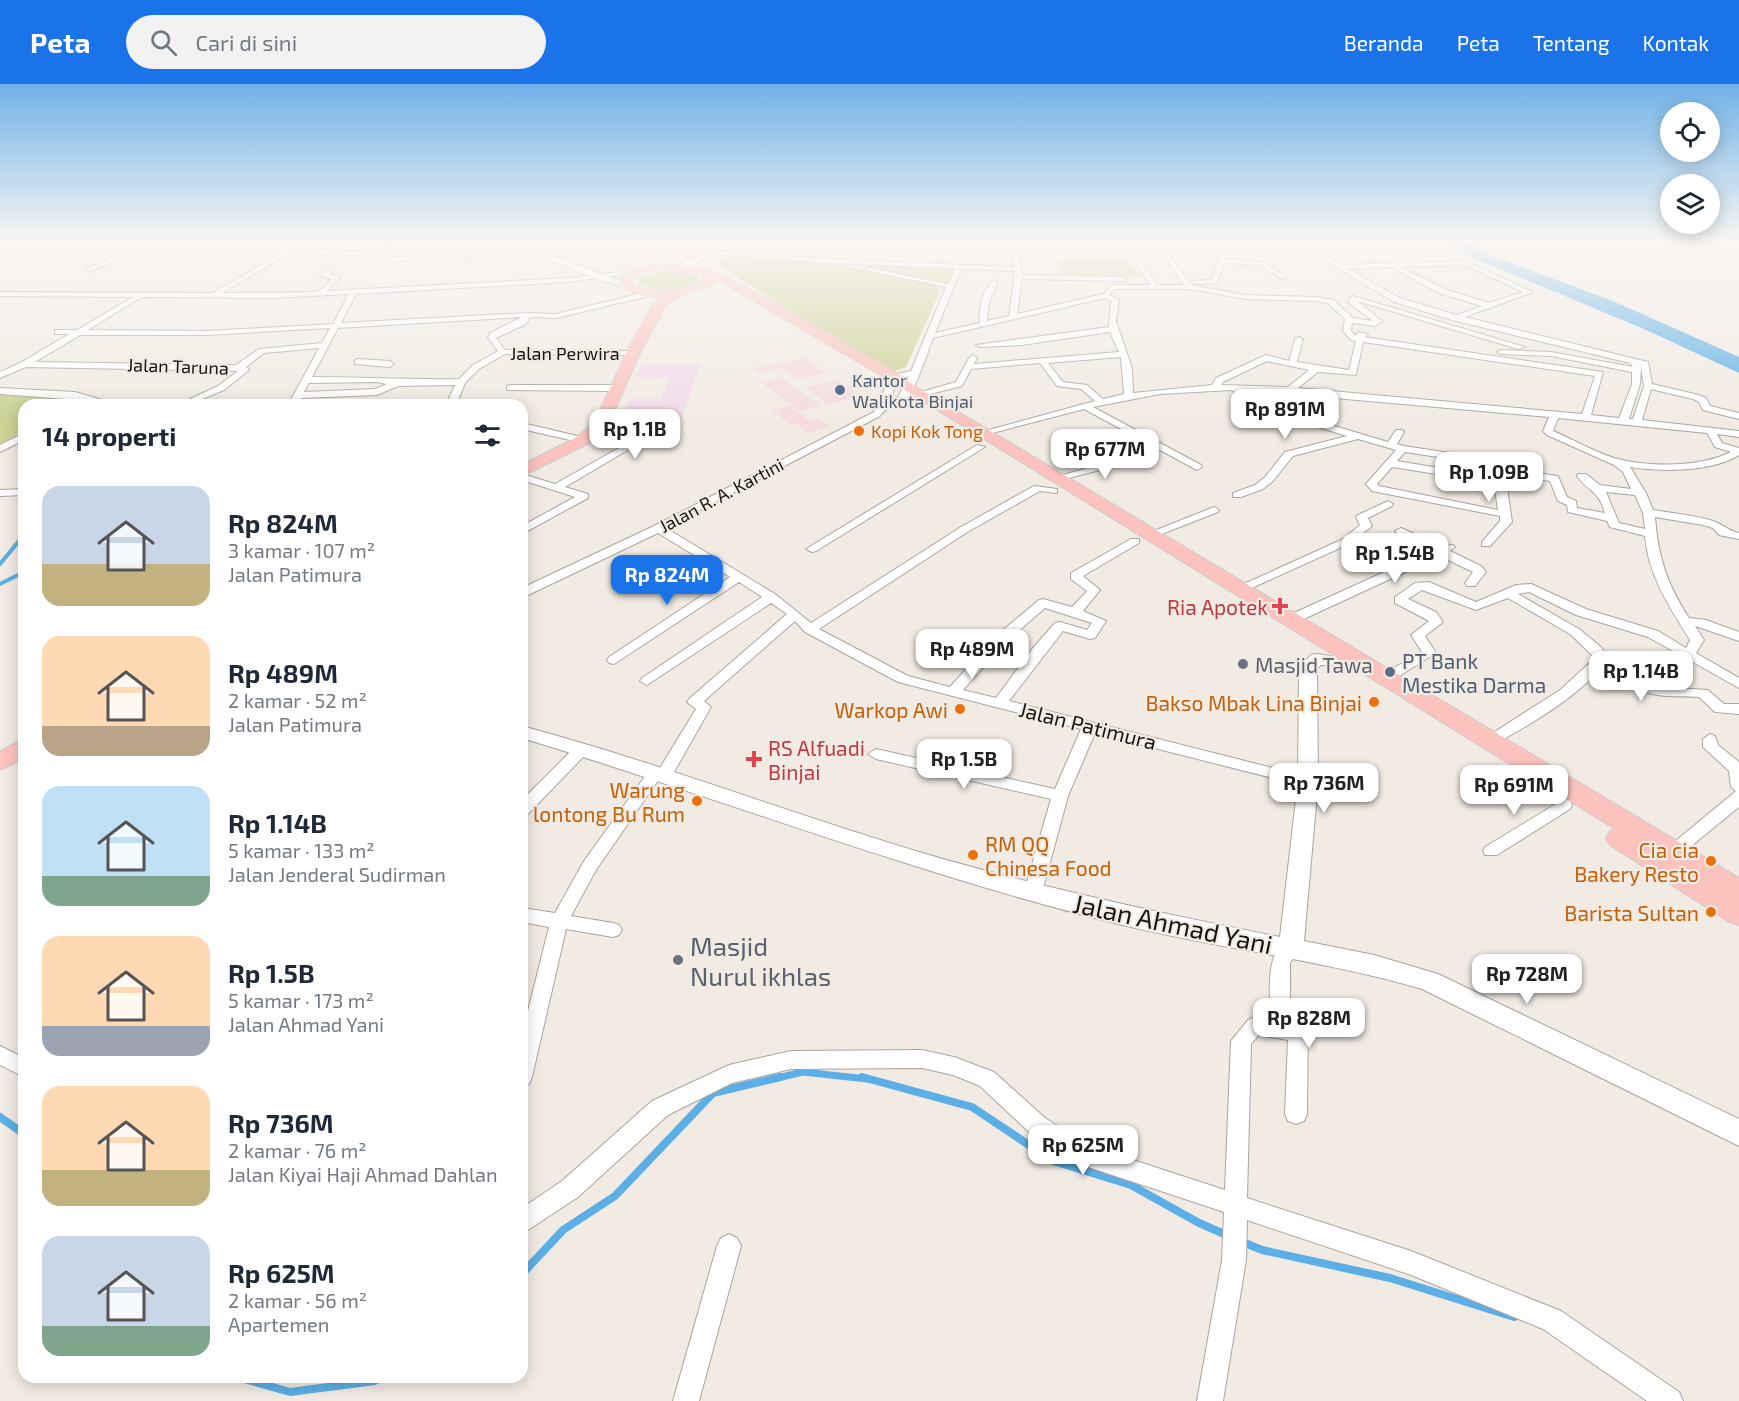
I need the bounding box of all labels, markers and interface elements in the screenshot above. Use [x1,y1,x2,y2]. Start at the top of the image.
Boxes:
search box [126,15,546,69]
text: Peta [30,25,90,59]
icon: search [147,26,180,59]
text: Cari di sini [195,29,297,55]
text: Beranda [1344,30,1424,55]
text: Peta [1457,30,1500,55]
text: Tentang [1533,30,1610,55]
text: Kontak [1643,30,1709,55]
map controls [1660,102,1720,234]
button: locate [1660,102,1720,162]
button: layers [1660,174,1720,234]
street label: Jalan Perwira [510,342,620,364]
street label: Jalan Taruna [127,353,229,379]
place label: Kantor Walikota Binjai [852,369,973,412]
marker: Kantor Walikota Binjai [833,383,847,397]
pin: Rp 891M [1230,389,1340,440]
text: Rp 891M [1245,396,1325,420]
pin: Rp 1.1B [580,409,690,460]
text: Rp 1.1B [603,416,667,440]
icon: filters [471,419,504,452]
text: 14 properti [42,420,176,451]
place label: Kopi Kok Tong [871,420,983,442]
marker: Kopi Kok Tong [852,424,866,438]
pin: Rp 677M [1050,429,1160,480]
text: Rp 677M [1065,436,1145,460]
pin: Rp 1.09B [1427,452,1551,503]
street label: Jalan R. A. Kartini [655,453,787,537]
text: Rp 1.09B [1449,459,1529,483]
text: Rp 824M [228,507,338,538]
icon: home [90,510,162,582]
pin: Rp 1.54B [1333,533,1457,584]
text: 3 kamar · 107 m² [228,538,375,562]
text: Rp 1.54B [1355,540,1435,564]
pin: Rp 824M [612,555,722,606]
text: Jalan Patimura [228,562,362,586]
text: Rp 824M [625,562,709,586]
place label: Ria Apotek [1167,594,1268,619]
marker: Ria Apotek [1273,599,1287,613]
pin: Rp 489M [917,629,1027,680]
text: Rp 489M [930,636,1014,660]
place label: PT Bank Mestika Darma [1402,648,1546,697]
pin: Rp 1.14B [1579,651,1703,702]
place label: Masjid Tawa [1255,652,1373,678]
text: Rp 489M [228,657,338,688]
marker: Masjid Tawa [1236,657,1250,671]
text: Rp 1.14B [1603,658,1679,682]
icon: home [90,660,162,732]
marker: PT Bank Mestika Darma [1383,665,1397,679]
text: 2 kamar · 52 m² [228,688,367,712]
place label: Bakso Mbak Lina Binjai [1146,690,1362,716]
marker: Bakso Mbak Lina Binjai [1367,695,1381,709]
street label: Jalan Patimura [1017,696,1159,754]
place label: Warkop Awi [834,697,948,722]
marker: Warkop Awi [953,702,967,716]
text: Jalan Patimura [228,712,362,736]
place label: RS Alfuadi Binjai [768,735,865,785]
pin: Rp 1.5B [909,739,1019,790]
text: Rp 1.5B [931,746,997,770]
marker: RS Alfuadi Binjai [745,750,763,768]
pin: Rp 736M [1269,763,1379,814]
pin: Rp 691M [1459,765,1569,816]
text: Rp 736M [1283,770,1365,794]
text: Rp 691M [1474,772,1554,796]
place label: Warung lontong Bu Rum [533,777,685,826]
marker: Warung lontong Bu Rum [690,794,704,808]
text: Rp 1.14B [228,807,327,838]
icon: home [90,810,162,882]
place label: RM QQ Chinesa Food [985,831,1112,880]
place label: Cia cia Bakery Resto [1574,837,1699,886]
text: 5 kamar · 133 m² [228,838,375,862]
marker: RM QQ Chinesa Food [966,848,980,862]
marker: Cia cia Bakery Resto [1704,854,1718,868]
text: Jalan Jenderal Sudirman [228,862,446,886]
street label: Jalan Ahmad Yani [1071,887,1275,959]
place label: Barista Sultan [1564,900,1699,925]
marker: Barista Sultan [1704,905,1718,919]
place label: Masjid Nurul ikhlas [690,930,831,991]
marker: Masjid Nurul ikhlas [671,953,685,967]
pin: Rp 728M [1472,954,1582,1005]
text: Rp 1.5B [228,957,315,988]
icon: home [90,960,162,1032]
text: Rp 728M [1486,961,1568,985]
text: 5 kamar · 173 m² [228,988,374,1012]
pin: Rp 828M [1254,998,1364,1049]
text: Rp 828M [1267,1005,1351,1029]
text: Jalan Ahmad Yani [228,1012,384,1036]
text: Rp 736M [228,1107,334,1138]
icon: home [90,1110,162,1182]
pin: Rp 625M [1028,1125,1138,1176]
text: Rp 625M [1042,1132,1124,1156]
text: 2 kamar · 76 m² [228,1138,367,1162]
text: Jalan Kiyai Haji Ahmad Dahlan [228,1162,498,1186]
text: Rp 625M [228,1257,335,1288]
icon: home [90,1260,162,1332]
text: 2 kamar · 56 m² [228,1288,367,1312]
text: Apartemen [228,1312,329,1336]

